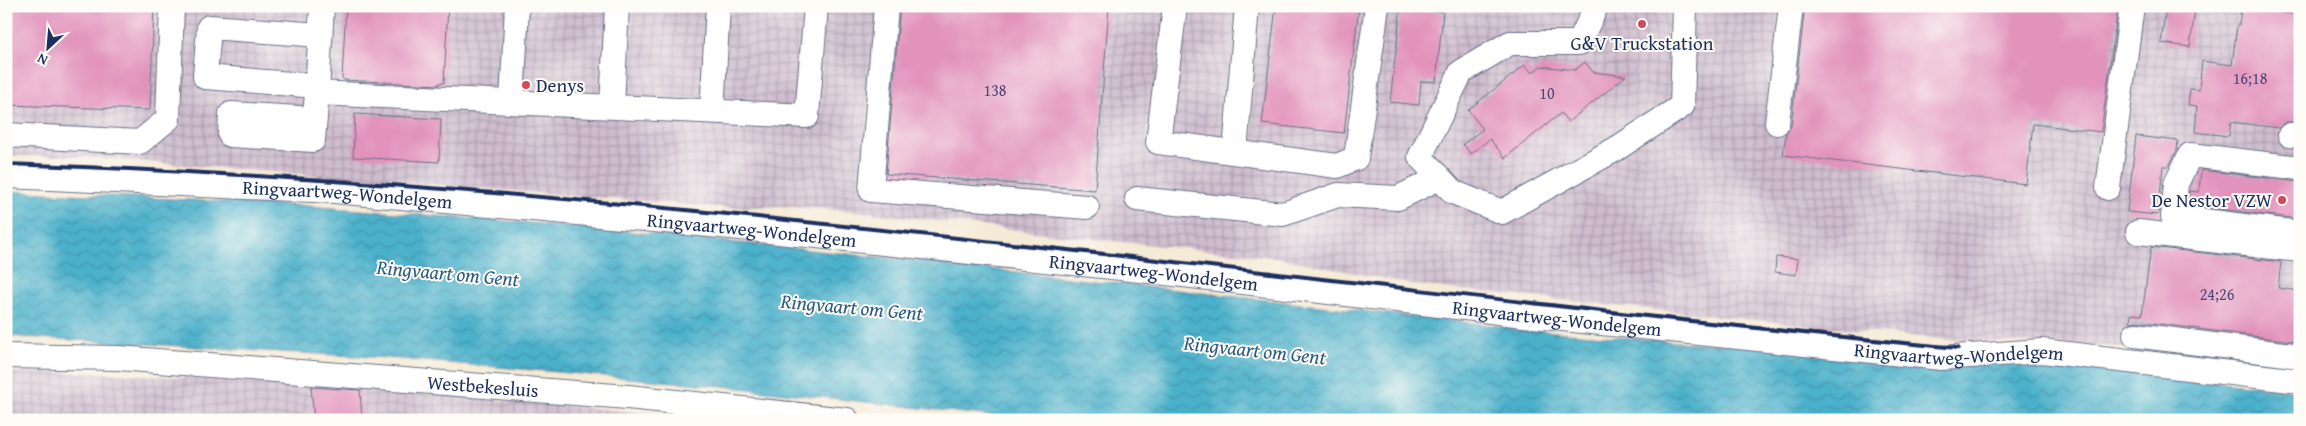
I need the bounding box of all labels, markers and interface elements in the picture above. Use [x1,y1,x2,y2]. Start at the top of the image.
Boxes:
marker: G&V Truckstation [1636,18,1648,30]
north arrow [22,22,72,72]
place label: G&V Truckstation [1571,29,1714,57]
text: N [33,48,51,71]
house number: 16;18 [2233,66,2268,90]
place label: Denys [536,71,584,99]
house number: 138 [983,78,1007,102]
marker: Denys [520,79,532,91]
house number: 10 [1539,81,1555,105]
street label: Ringvaartweg-Wondelgem [242,173,454,216]
place label: De Nestor VZW [2151,186,2272,214]
marker: De Nestor VZW [2276,194,2288,206]
street label: Ringvaartweg-Wondelgem [646,205,858,254]
street label: Ringvaartweg-Wondelgem [1048,247,1260,298]
water label: Ringvaart om Gent [375,252,521,293]
house number: 24;26 [2200,282,2235,306]
water label: Ringvaart om Gent [779,286,925,327]
street label: Ringvaartweg-Wondelgem [1451,293,1663,343]
water label: Ringvaart om Gent [1182,328,1328,371]
street label: Ringvaartweg-Wondelgem [1853,335,2066,372]
street label: Westbekesluis [426,368,540,404]

